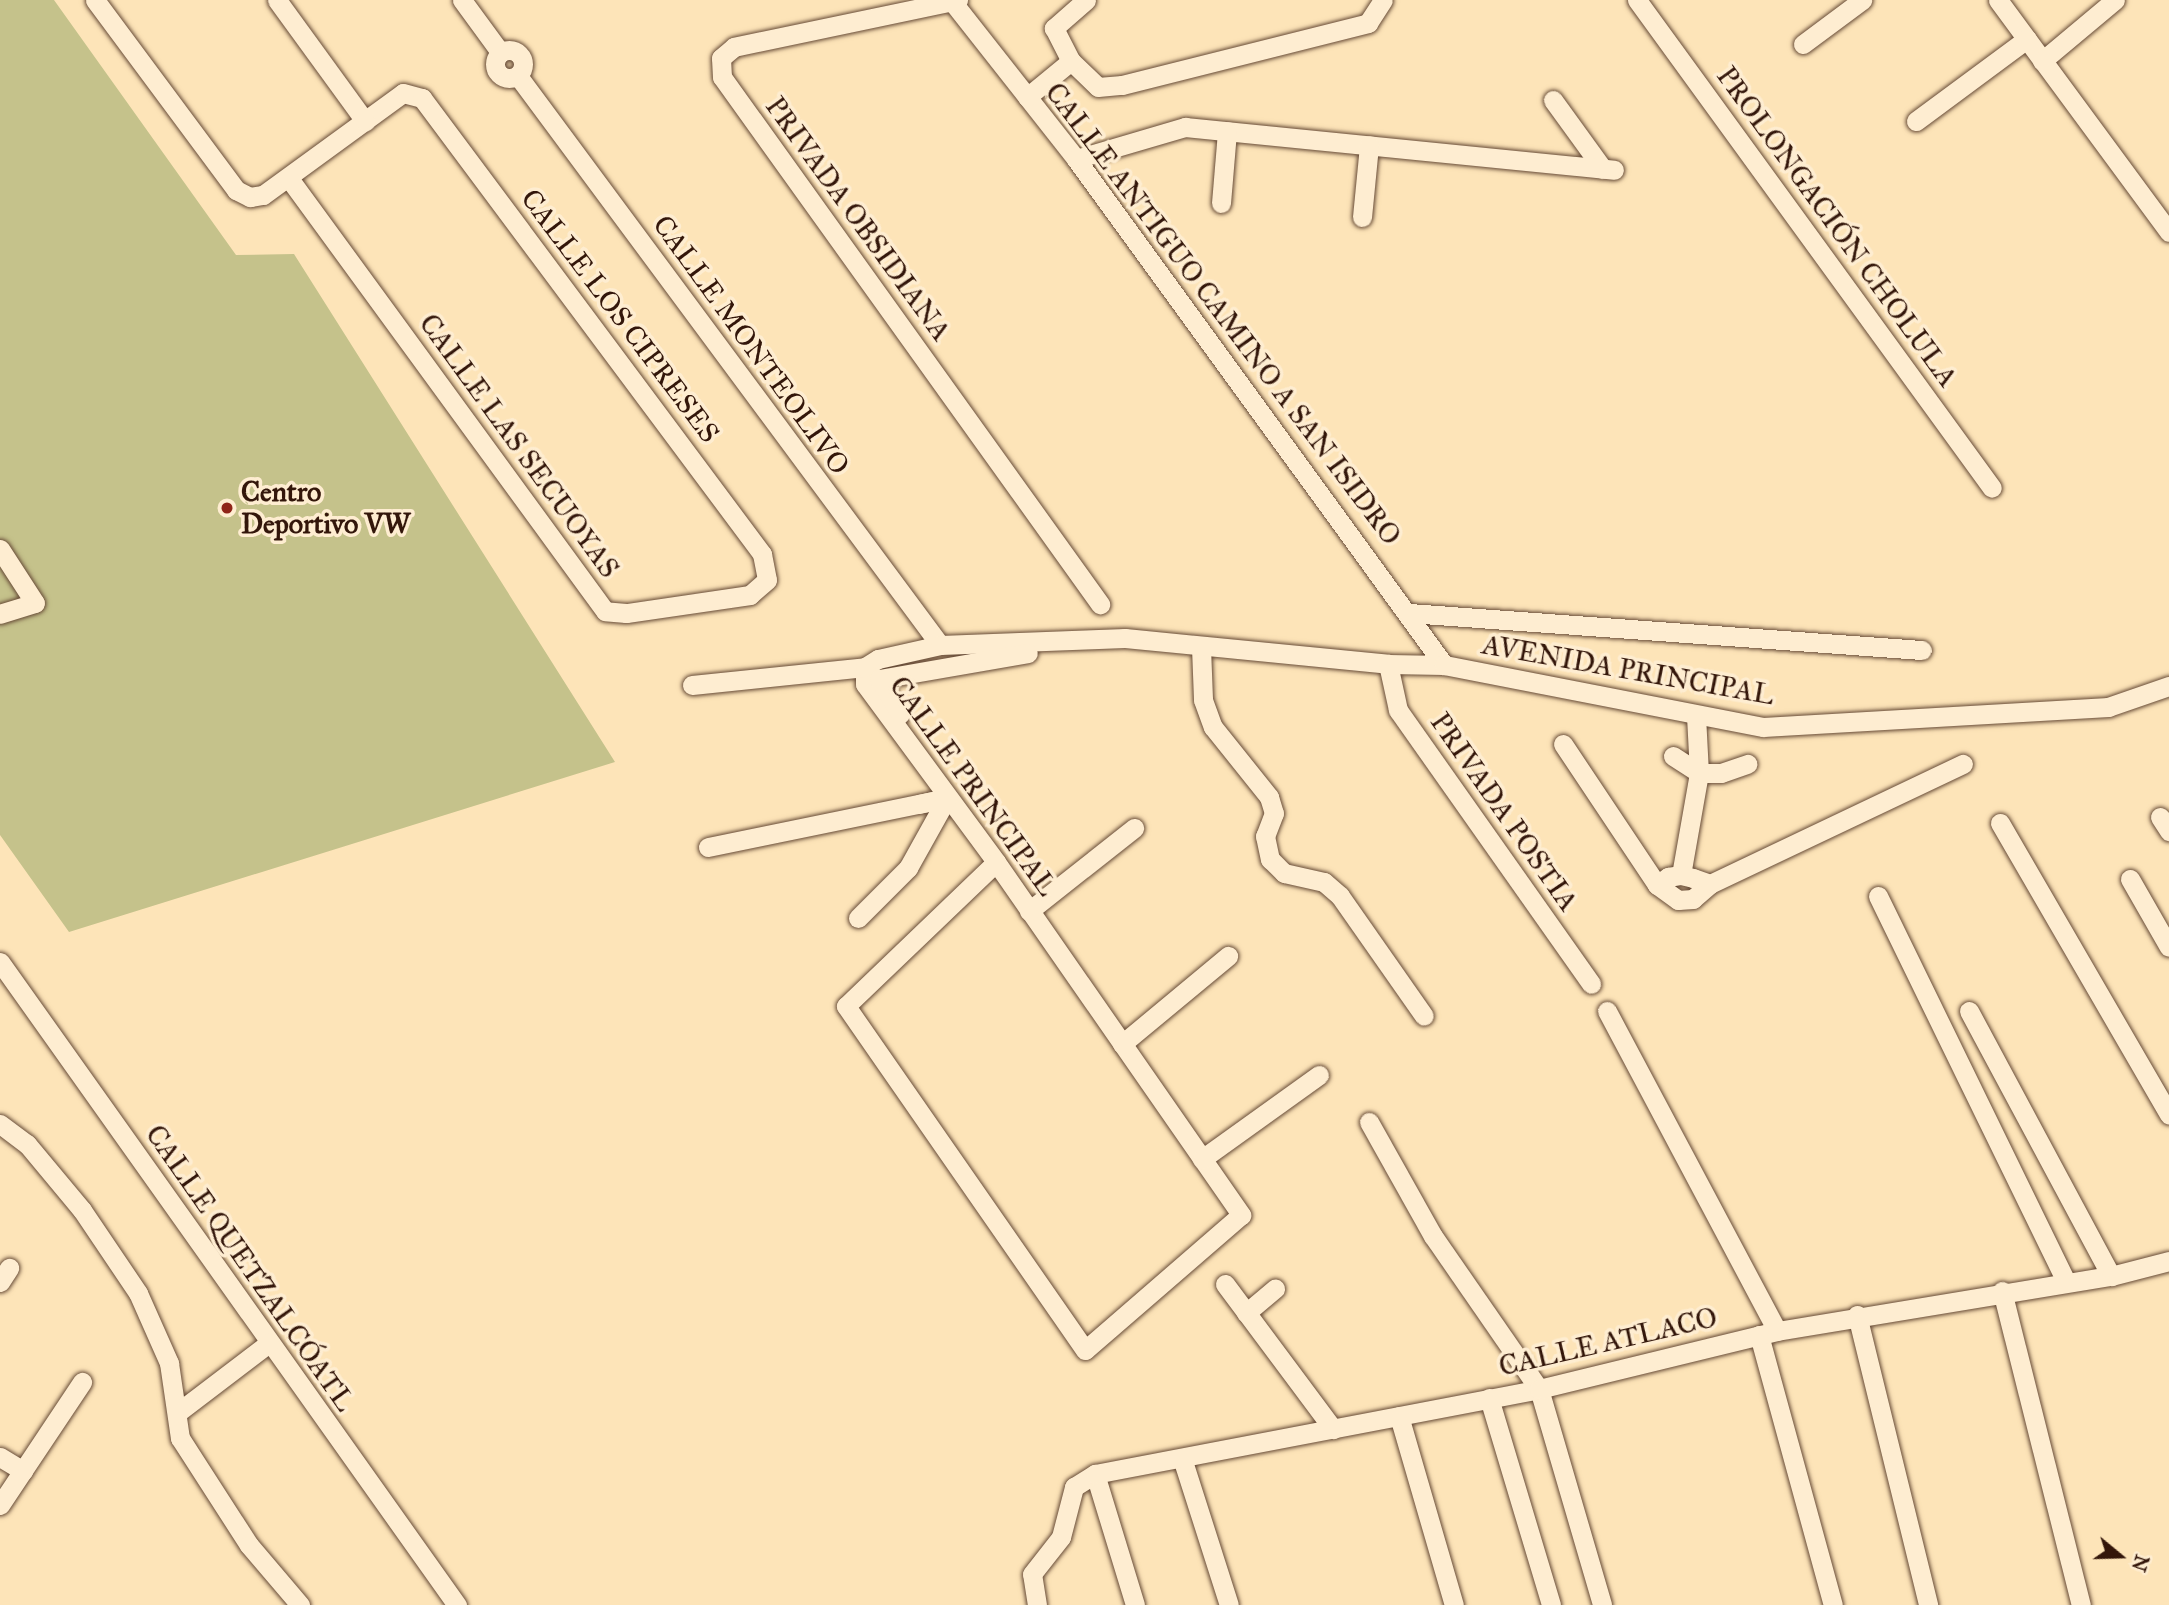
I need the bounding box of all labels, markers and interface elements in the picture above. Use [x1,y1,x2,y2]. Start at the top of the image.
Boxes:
street label: PROLONGACIÓN CHOLULA [1709,60,1965,394]
street label: CALLE ANTIGUO CAMINO A SAN ISIDRO [1038,76,1408,552]
street label: PRIVADA OBSIDIANA [758,90,958,348]
street label: CALLE LOS CIPRESES [514,183,726,449]
street label: CALLE MONTEOLIVO [646,209,856,481]
street label: CALLE LAS SECUOYAS [412,308,626,584]
place label: Centro Deportivo VW [241,475,410,541]
marker: Centro Deportivo VW [219,500,235,516]
street label: AVENIDA PRINCIPAL [1480,628,1776,712]
street label: CALLE PRINCIPAL [882,670,1064,902]
street label: PRIVADA POSTIA [1423,706,1585,918]
street label: CALLE QUETZALCÓATL [138,1119,362,1417]
street label: CALLE ATLACO [1496,1301,1720,1383]
north arrow [2085,1521,2155,1591]
text: N [2127,1552,2154,1574]

